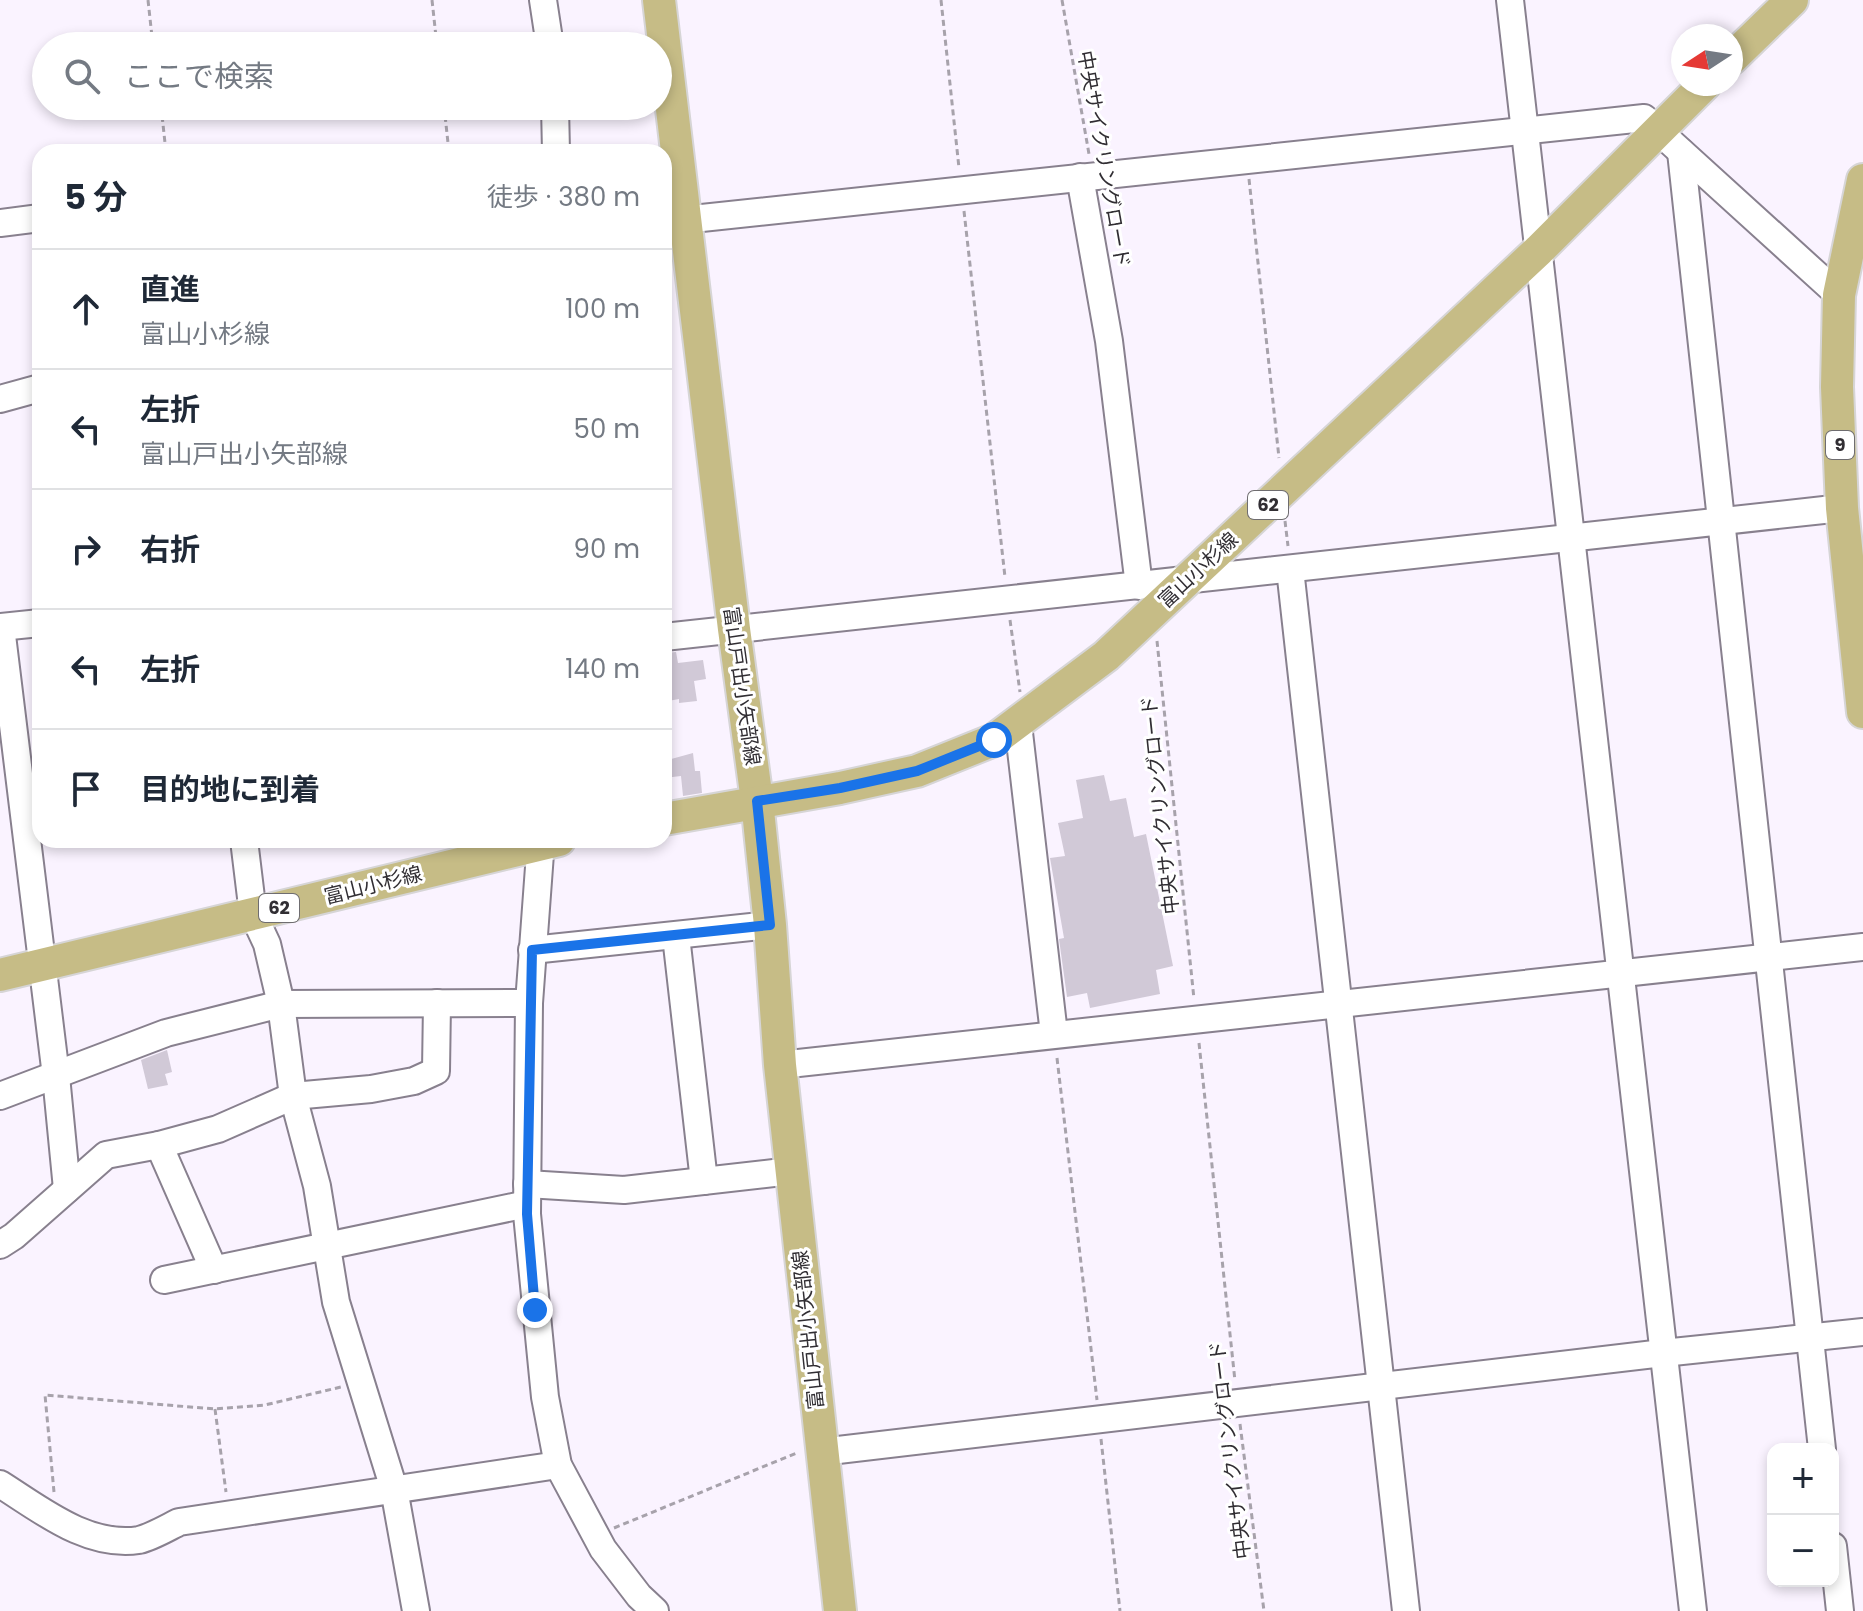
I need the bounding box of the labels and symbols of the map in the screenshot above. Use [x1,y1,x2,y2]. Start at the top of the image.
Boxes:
north arrow [1671,24,1743,96]
street label: 中央サイクリングロード [1071,48,1137,270]
road number: 9 [1826,431,1854,459]
road number: 62 [1248,491,1288,519]
street label: 富山小杉線 [1152,526,1244,614]
street label: 富山戸出小矢部線 [717,605,767,767]
street label: 中央サイクリングロード [1135,694,1185,916]
route start [976,722,1012,758]
street label: 富山小杉線 [321,859,425,911]
road number: 62 [259,894,299,922]
street label: 富山戸出小矢部線 [786,1249,830,1411]
route end [517,1292,553,1328]
street label: 中央サイクリングロード [1203,1339,1257,1561]

